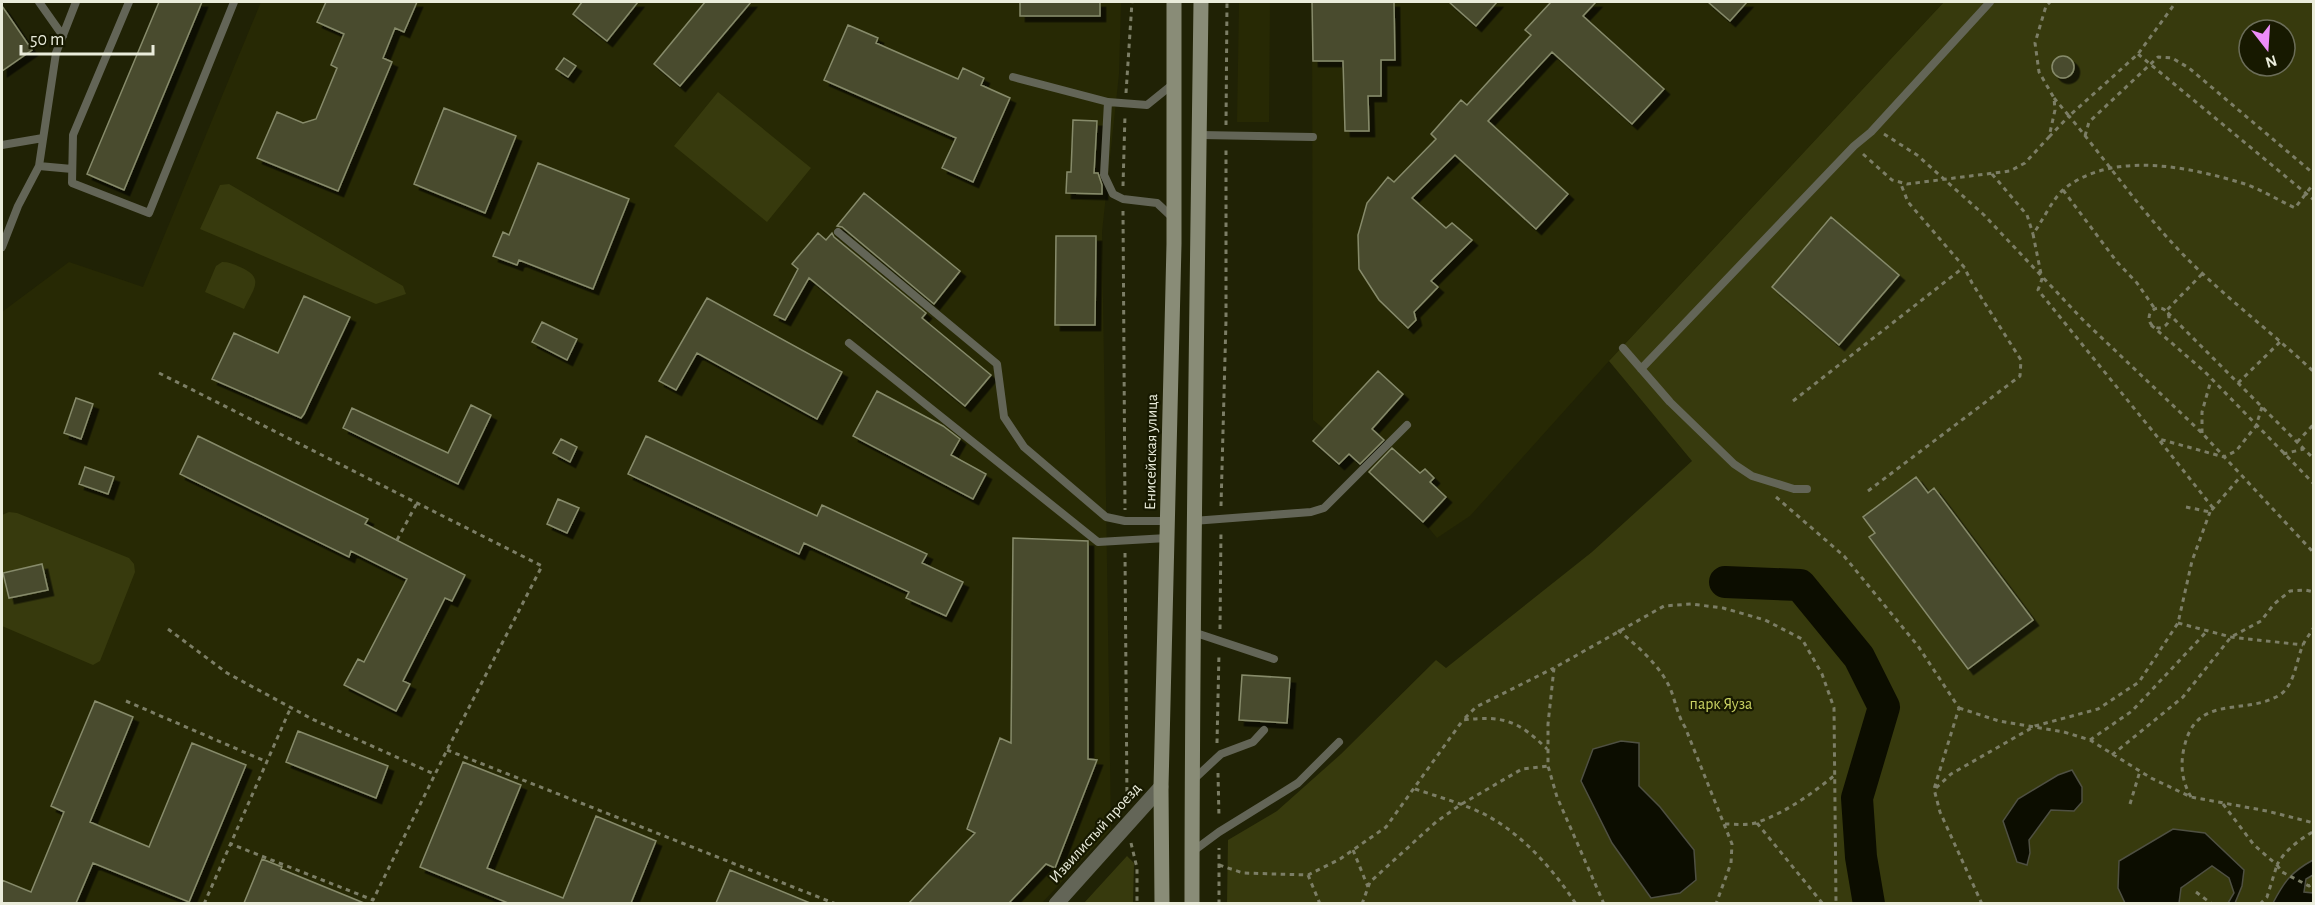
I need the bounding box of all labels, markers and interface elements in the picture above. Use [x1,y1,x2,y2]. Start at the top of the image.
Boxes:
scale bar [21,18,153,56]
north arrow [2237,18,2297,78]
text: 50 m [30,31,64,49]
text: N [2263,52,2279,71]
street label: Енисейская улица [1142,394,1161,510]
park label: парк Яуза [1690,696,1752,713]
street label: Извилистый проезд [1046,780,1144,886]

